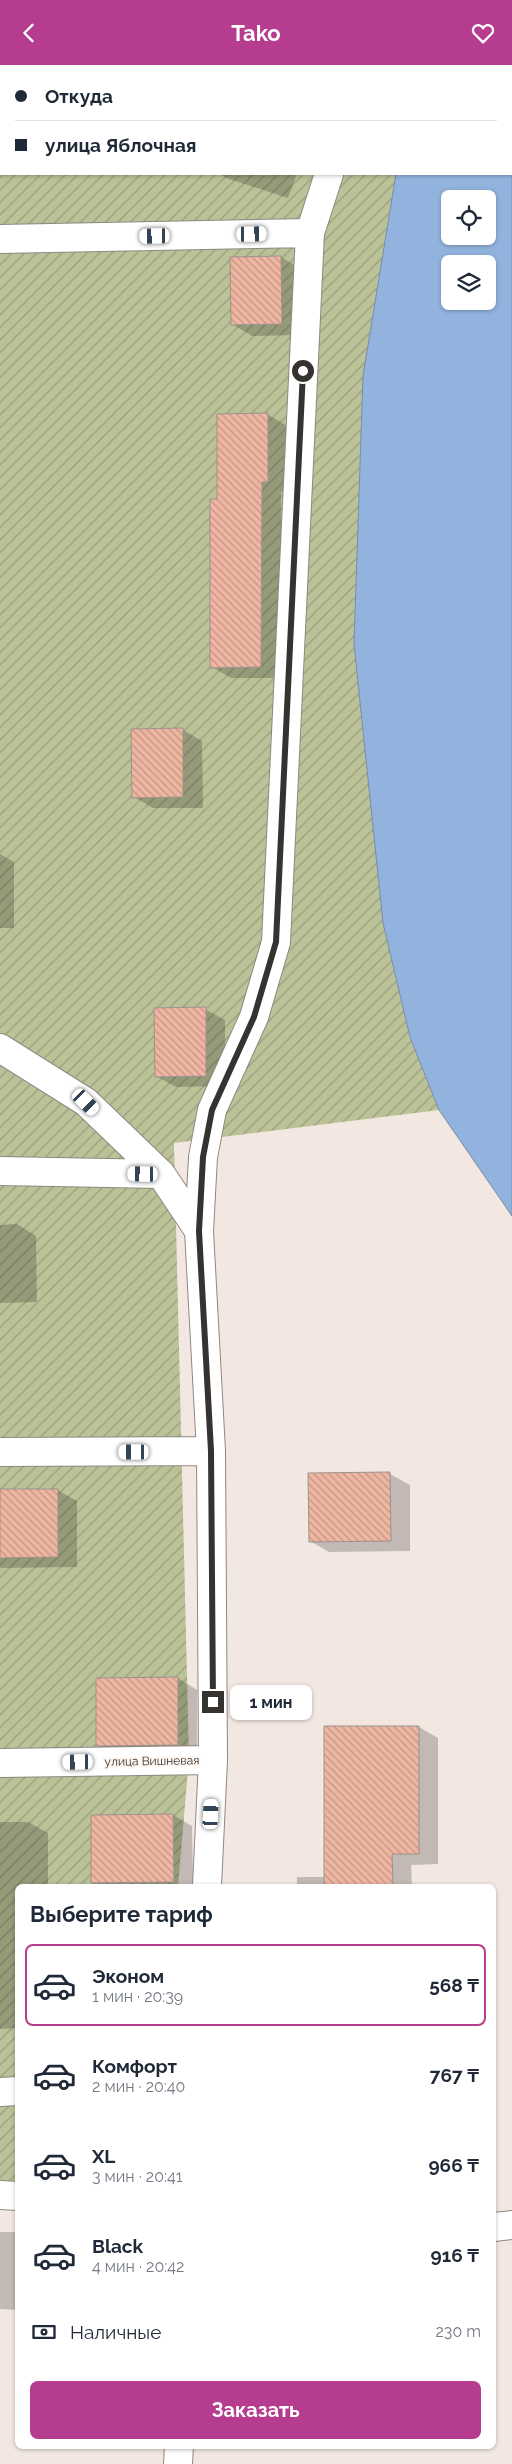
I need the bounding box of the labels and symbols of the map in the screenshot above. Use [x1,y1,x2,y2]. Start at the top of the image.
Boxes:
car [236,226,267,242]
car [139,228,170,244]
route start [292,360,314,382]
car [70,1086,101,1118]
car [127,1166,158,1182]
car [119,1445,149,1460]
callout: 1 мин [230,1685,313,1719]
route end [202,1691,224,1713]
street label: улица Вишневая [104,1753,200,1769]
car [62,1754,93,1770]
car [202,1799,219,1829]

